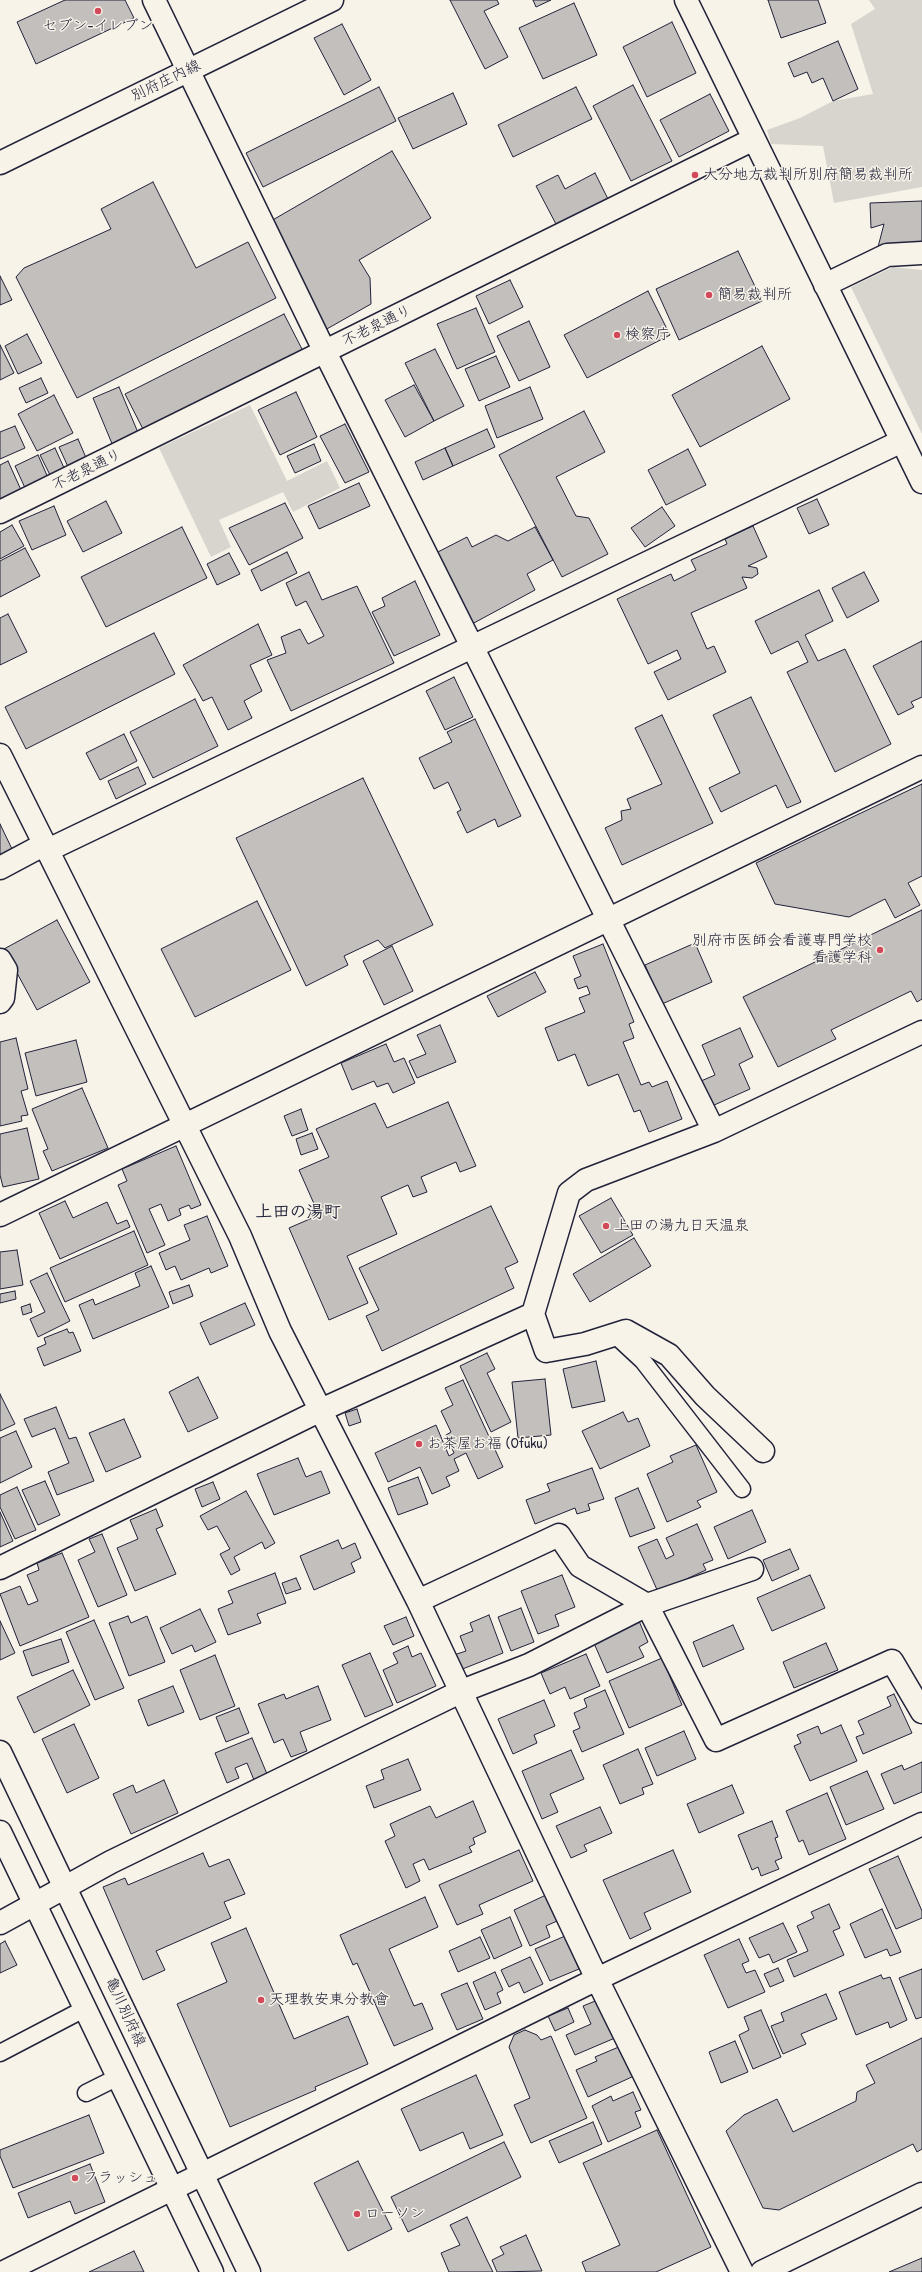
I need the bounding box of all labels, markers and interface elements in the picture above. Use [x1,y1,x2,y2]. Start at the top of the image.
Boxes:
marker: セブン-イレブン [93,6,103,16]
place label: セブン-イレブン [42,17,154,35]
street label: 別府庄内線 [128,56,204,106]
place label: 大分地方裁判所別府簡易裁判所 [703,166,913,184]
marker: 大分地方裁判所別府簡易裁判所 [690,170,700,180]
place label: 簡易裁判所 [717,286,792,304]
marker: 簡易裁判所 [704,290,714,300]
street label: 不老泉通り [339,301,415,351]
place label: 検察庁 [625,326,670,344]
marker: 検察庁 [612,330,622,340]
street label: 不老泉通り [49,445,125,495]
place label: 別府市医師会看護専門学校 看護学科 [692,932,872,967]
marker: 別府市医師会看護専門学校 看護学科 [875,945,885,955]
district label: 上田の湯町 [256,1202,340,1222]
place label: 上田の湯九日天温泉 [614,1217,749,1235]
marker: 上田の湯九日天温泉 [601,1221,611,1231]
place label: お茶屋お福 (Ofuku) [427,1435,548,1453]
marker: お茶屋お福 (Ofuku) [414,1439,424,1449]
street label: 亀川別府線 [101,1974,149,2050]
place label: 天理教安東分教會 [269,1991,389,2009]
marker: 天理教安東分教會 [256,1995,266,2005]
place label: フラッシュ [83,2169,158,2187]
marker: フラッシュ [70,2173,80,2183]
place label: ローソン [365,2205,425,2223]
marker: ローソン [352,2209,362,2219]

